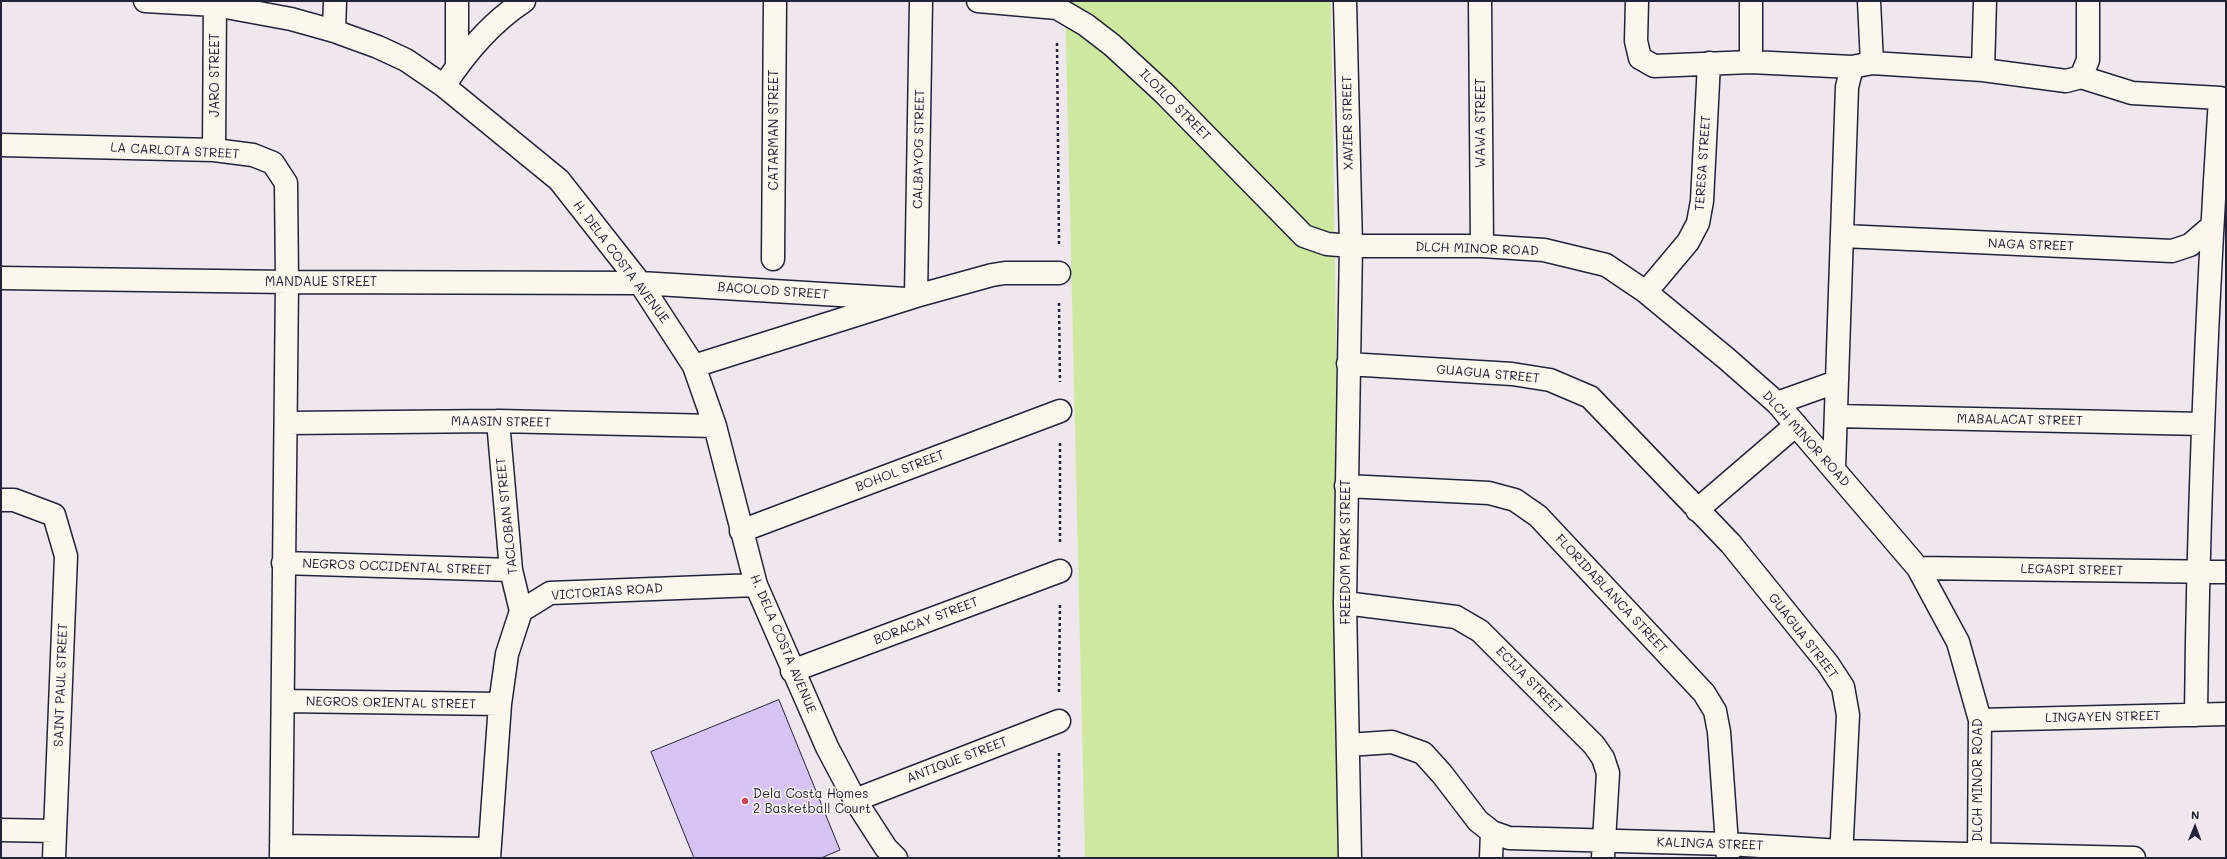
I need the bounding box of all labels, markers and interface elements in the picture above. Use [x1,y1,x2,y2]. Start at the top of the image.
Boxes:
street label: JARO STREET [207,33,223,117]
street label: ILOILO STREET [1136,66,1214,144]
street label: CATARMAN STREET [766,70,782,190]
street label: XAVIER STREET [1339,76,1357,170]
street label: WAWA STREET [1473,78,1489,168]
street label: CALBAYOG STREET [910,89,928,209]
street label: TERESA STREET [1692,115,1714,211]
street label: LA CARLOTA STREET [110,140,240,162]
street label: H. DELA COSTA AVENUE [570,198,672,326]
street label: NAGA STREET [1988,236,2074,254]
street label: DLCH MINOR ROAD [1415,239,1539,259]
street label: MANDAUE STREET [265,274,377,290]
street label: BACOLOD STREET [717,279,829,303]
street label: GUAGUA STREET [1436,362,1540,386]
street label: DLCH MINOR ROAD [1759,388,1853,490]
street label: MABALACAT STREET [1957,411,2083,429]
street label: MAASIN STREET [451,413,551,431]
street label: BOHOL STREET [853,447,947,495]
street label: TACLOBAN STREET [493,457,521,575]
street label: FREEDOM PARK STREET [1338,479,1354,625]
street label: FLORIDABLANCA STREET [1552,531,1670,657]
street label: NEGROS OCCIDENTAL STREET [302,556,492,578]
street label: LEGASPI STREET [2020,561,2124,579]
street label: H. DELA COSTA AVENUE [747,572,819,716]
street label: VICTORIAS ROAD [551,580,663,604]
street label: GUAGUA STREET [1765,590,1841,682]
street label: BORACAY STREET [871,594,981,648]
street label: SAINT PAUL STREET [51,623,71,747]
street label: ECIJA STREET [1492,643,1566,717]
street label: NEGROS ORIENTAL STREET [306,694,476,712]
street label: LINGAYEN STREET [2045,708,2161,726]
street label: DLCH MINOR ROAD [1970,718,1986,842]
street label: ANTIQUE STREET [904,734,1010,786]
place label: Dela Costa Homes 2 Basketball Court [753,786,871,817]
marker: Dela Costa Homes 2 Basketball Court [740,796,750,806]
north arrow [2175,807,2215,847]
text: N [2191,807,2200,822]
street label: KALINGA STREET [1656,834,1764,854]

